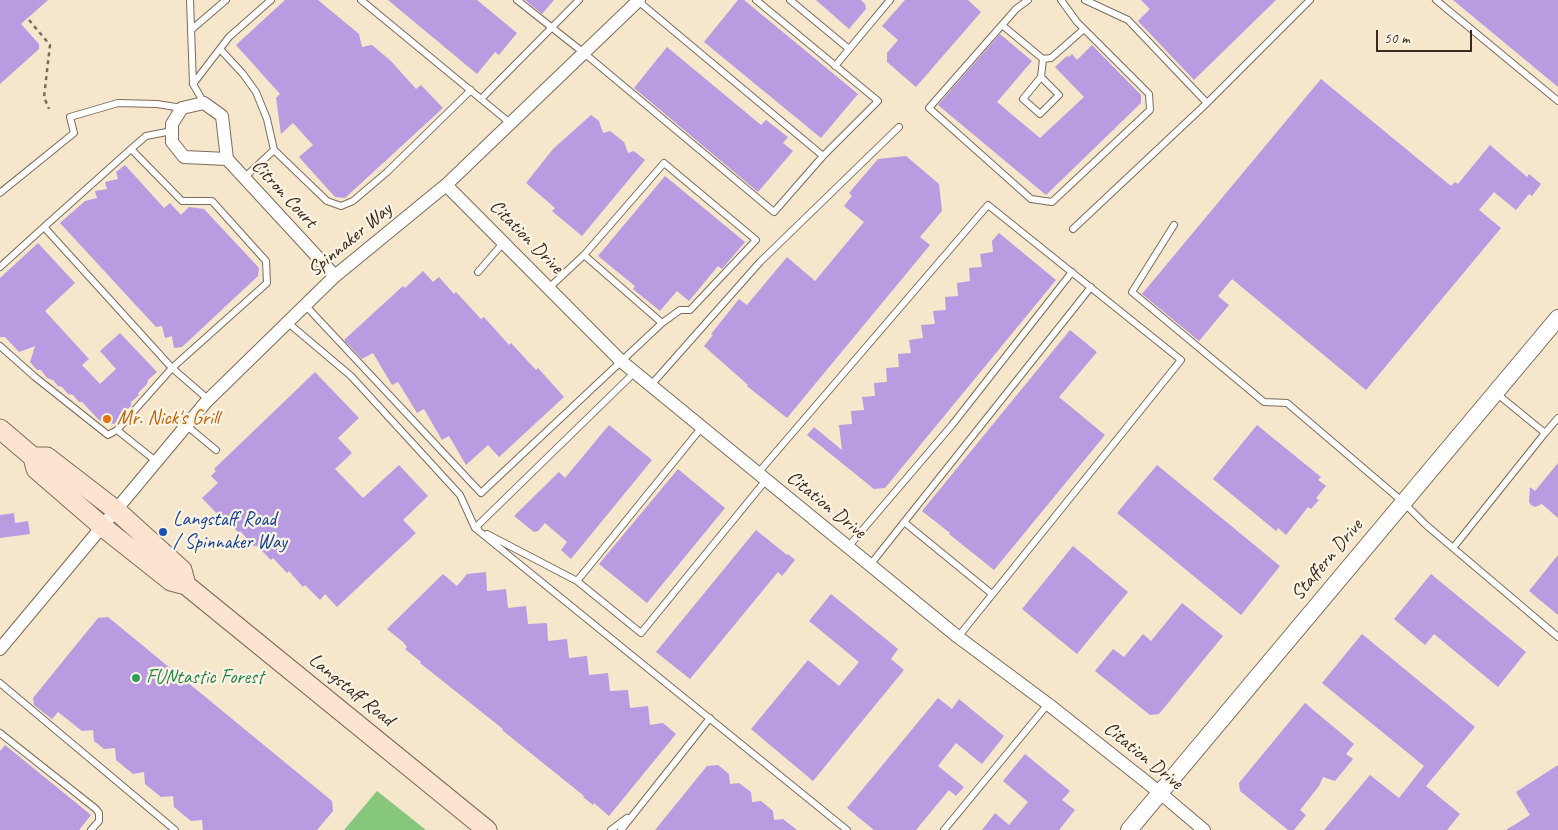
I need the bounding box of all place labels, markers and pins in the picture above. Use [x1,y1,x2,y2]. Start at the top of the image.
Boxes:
place label: Mr. Nick's Grill [117,407,219,431]
marker: Mr. Nick's Grill [101,413,113,425]
place label: Langstaff Road / Spinnaker Way [173,508,287,555]
marker: Langstaff Road / Spinnaker Way [157,526,169,538]
place label: FUNtastic Forest [146,666,263,690]
marker: FUNtastic Forest [130,672,142,684]

